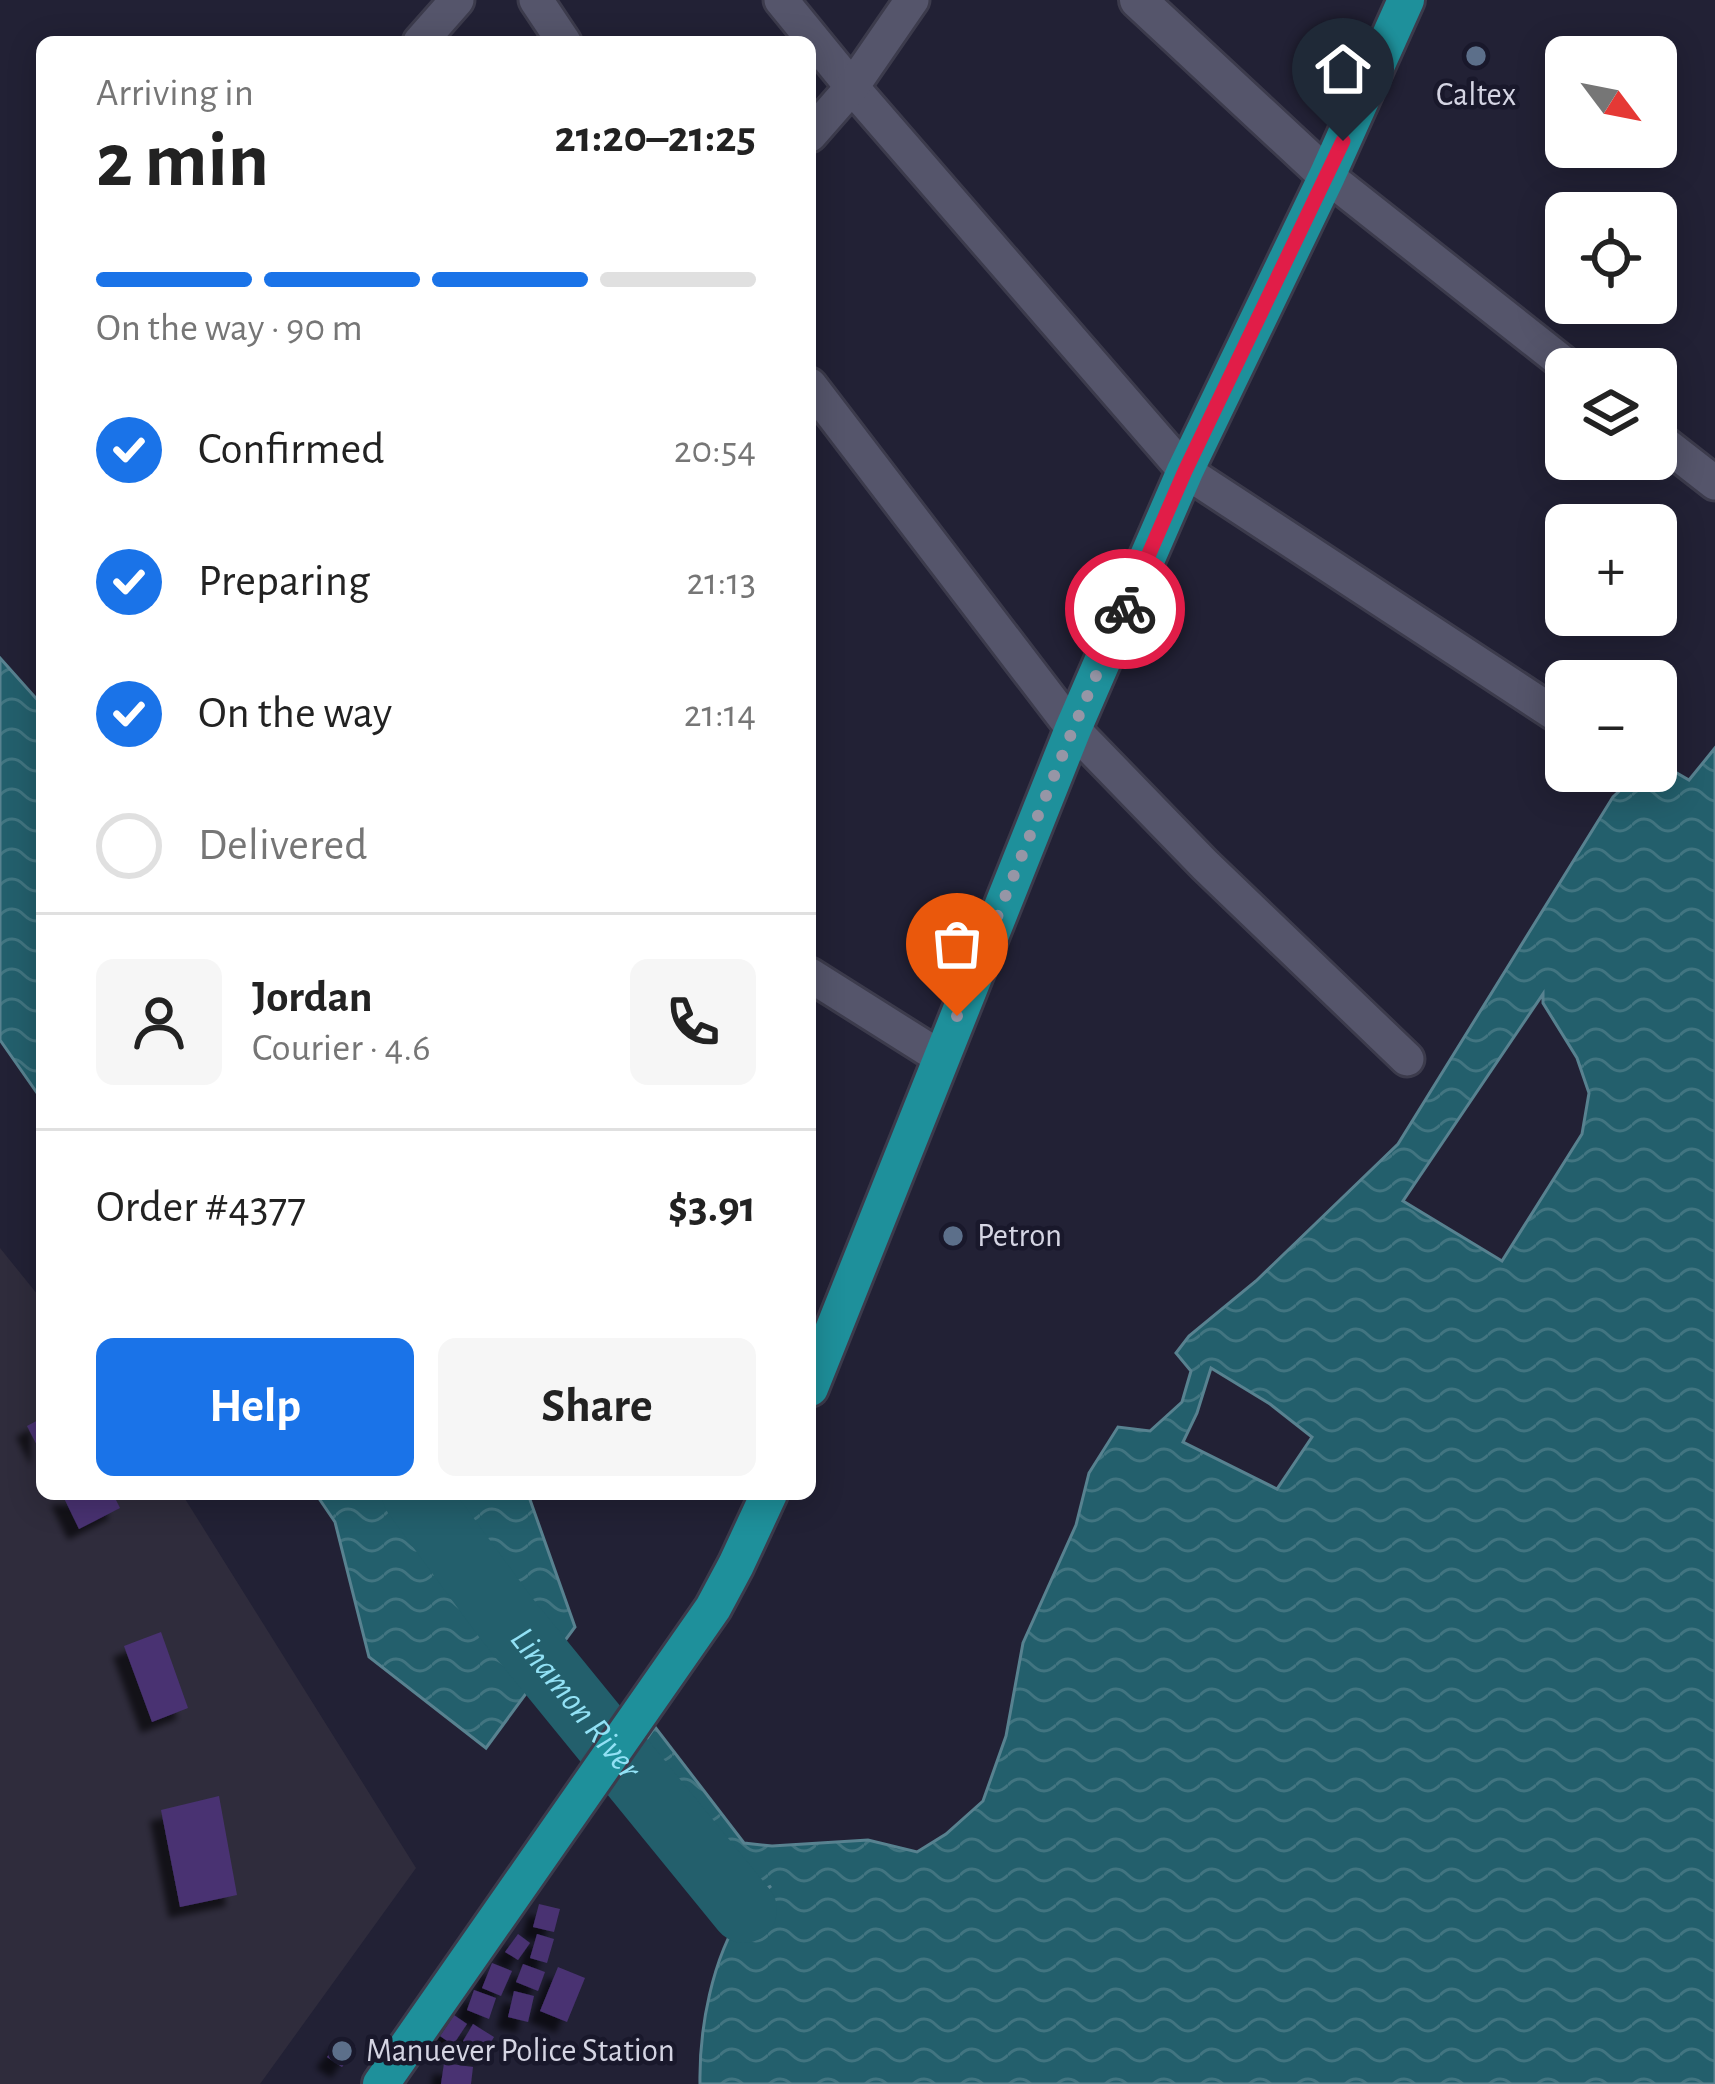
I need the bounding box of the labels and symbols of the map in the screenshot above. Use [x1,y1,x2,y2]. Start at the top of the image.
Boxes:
pin [1292,18,1394,141]
north arrow [1545,36,1677,168]
marker: Caltex [1463,43,1489,69]
place label: Caltex [1436,79,1516,112]
courier [1065,549,1185,669]
pin [906,893,1008,1016]
place label: Petron [977,1220,1062,1253]
marker: Petron [940,1223,966,1249]
water label: Linamon River [504,1621,648,1787]
place label: Manuever Police Station [366,2035,675,2068]
marker: Manuever Police Station [329,2038,355,2064]

